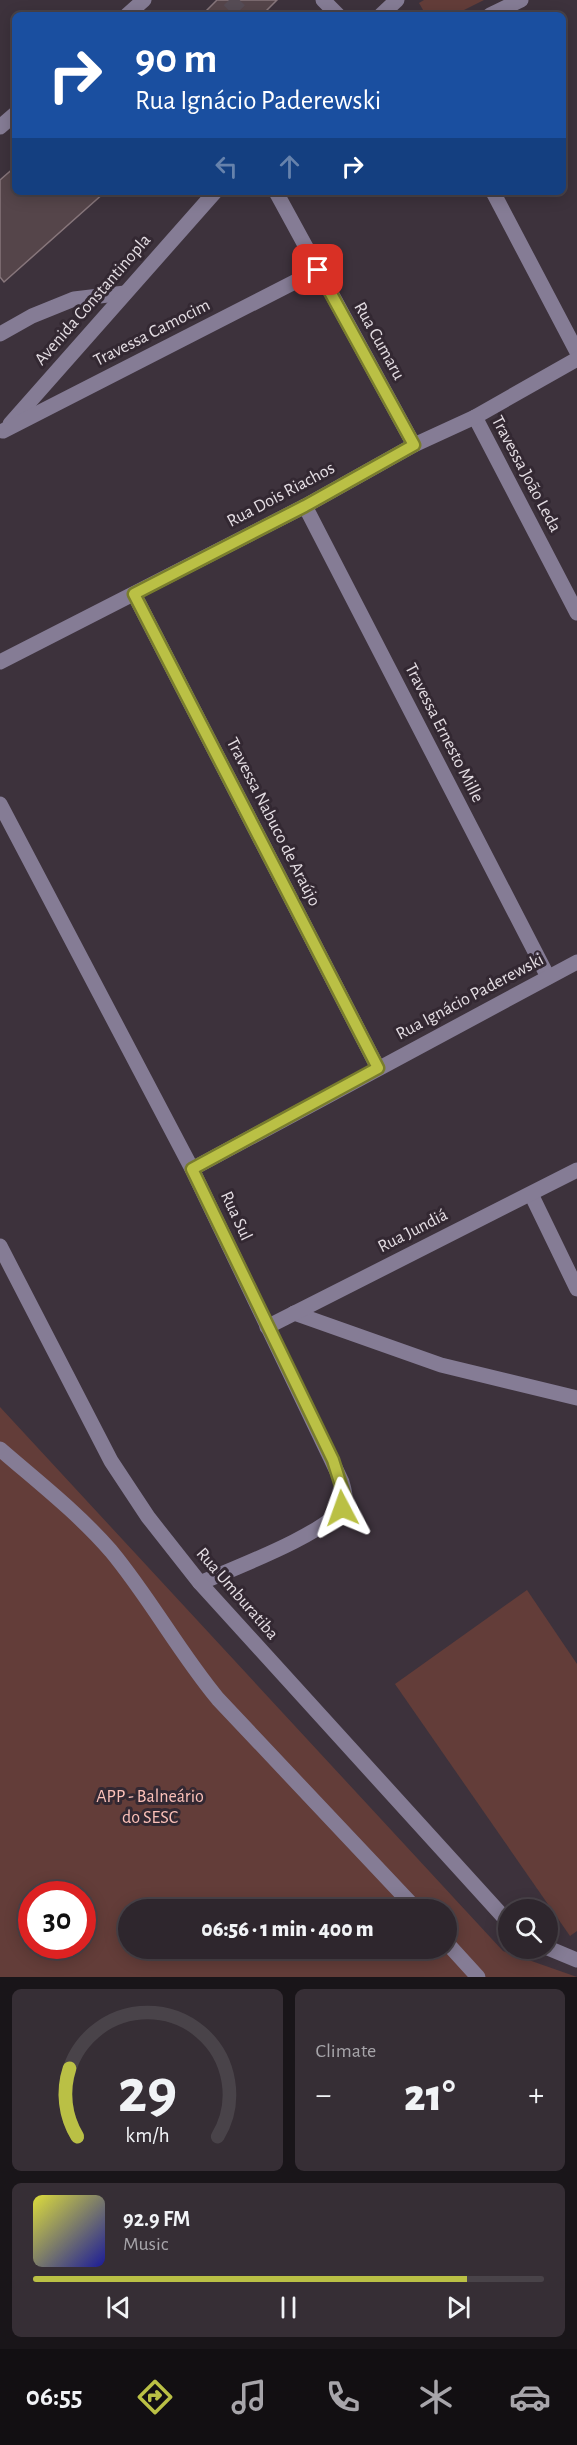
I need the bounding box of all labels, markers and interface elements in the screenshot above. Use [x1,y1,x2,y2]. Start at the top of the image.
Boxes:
icon: right [36,36,114,114]
text: 90 m [135,38,217,80]
text: Rua Ignácio Paderewski [135,87,381,114]
icon: left [210,150,243,183]
icon: ahead [273,150,306,183]
icon: right [336,150,369,183]
street label: Avenida Constantinopla [31,231,155,369]
pin [292,244,343,295]
icon: arrive [301,253,334,286]
street label: Travessa Camocim [91,296,213,370]
street label: Rua Cumaru [350,299,408,383]
street label: Travessa João Leda [488,413,564,535]
street label: Rua Dois Riachos [224,459,338,531]
street label: Travessa Ernesto Mille [401,661,487,805]
street label: Travessa Nabuco de Araújo [223,735,323,909]
street label: Rua Ignácio Paderewski [393,951,547,1043]
street label: Rua Sul [217,1189,255,1243]
street label: Rua Jundiá [375,1206,451,1256]
position arrow [310,1476,374,1540]
street label: Rua Umburatiba [192,1545,282,1643]
park label: APP - Balneário do SESC [96,1788,204,1827]
speed limit sign: 30 [18,1881,96,1959]
map controls [498,1899,558,1959]
button: search [498,1899,558,1959]
text: 06:56 · 1 min · 400 m [201,1918,374,1940]
text: Climate [316,2041,376,2061]
text: 29 [117,2061,177,2123]
text: 21° [404,2074,455,2119]
text: − [316,2079,331,2112]
text: + [528,2079,544,2112]
text: km/h [125,2125,169,2146]
text: 92.9 FM [123,2208,190,2230]
text: Music [123,2234,169,2254]
icon: previous [102,2291,135,2324]
icon: pause [272,2291,305,2324]
icon: next [442,2291,475,2324]
icon: directions [134,2376,176,2418]
icon: music [228,2376,270,2418]
icon: phone [322,2376,364,2418]
icon: climate [415,2376,457,2418]
icon: car [509,2376,551,2418]
text: 06:55 [26,2383,82,2410]

